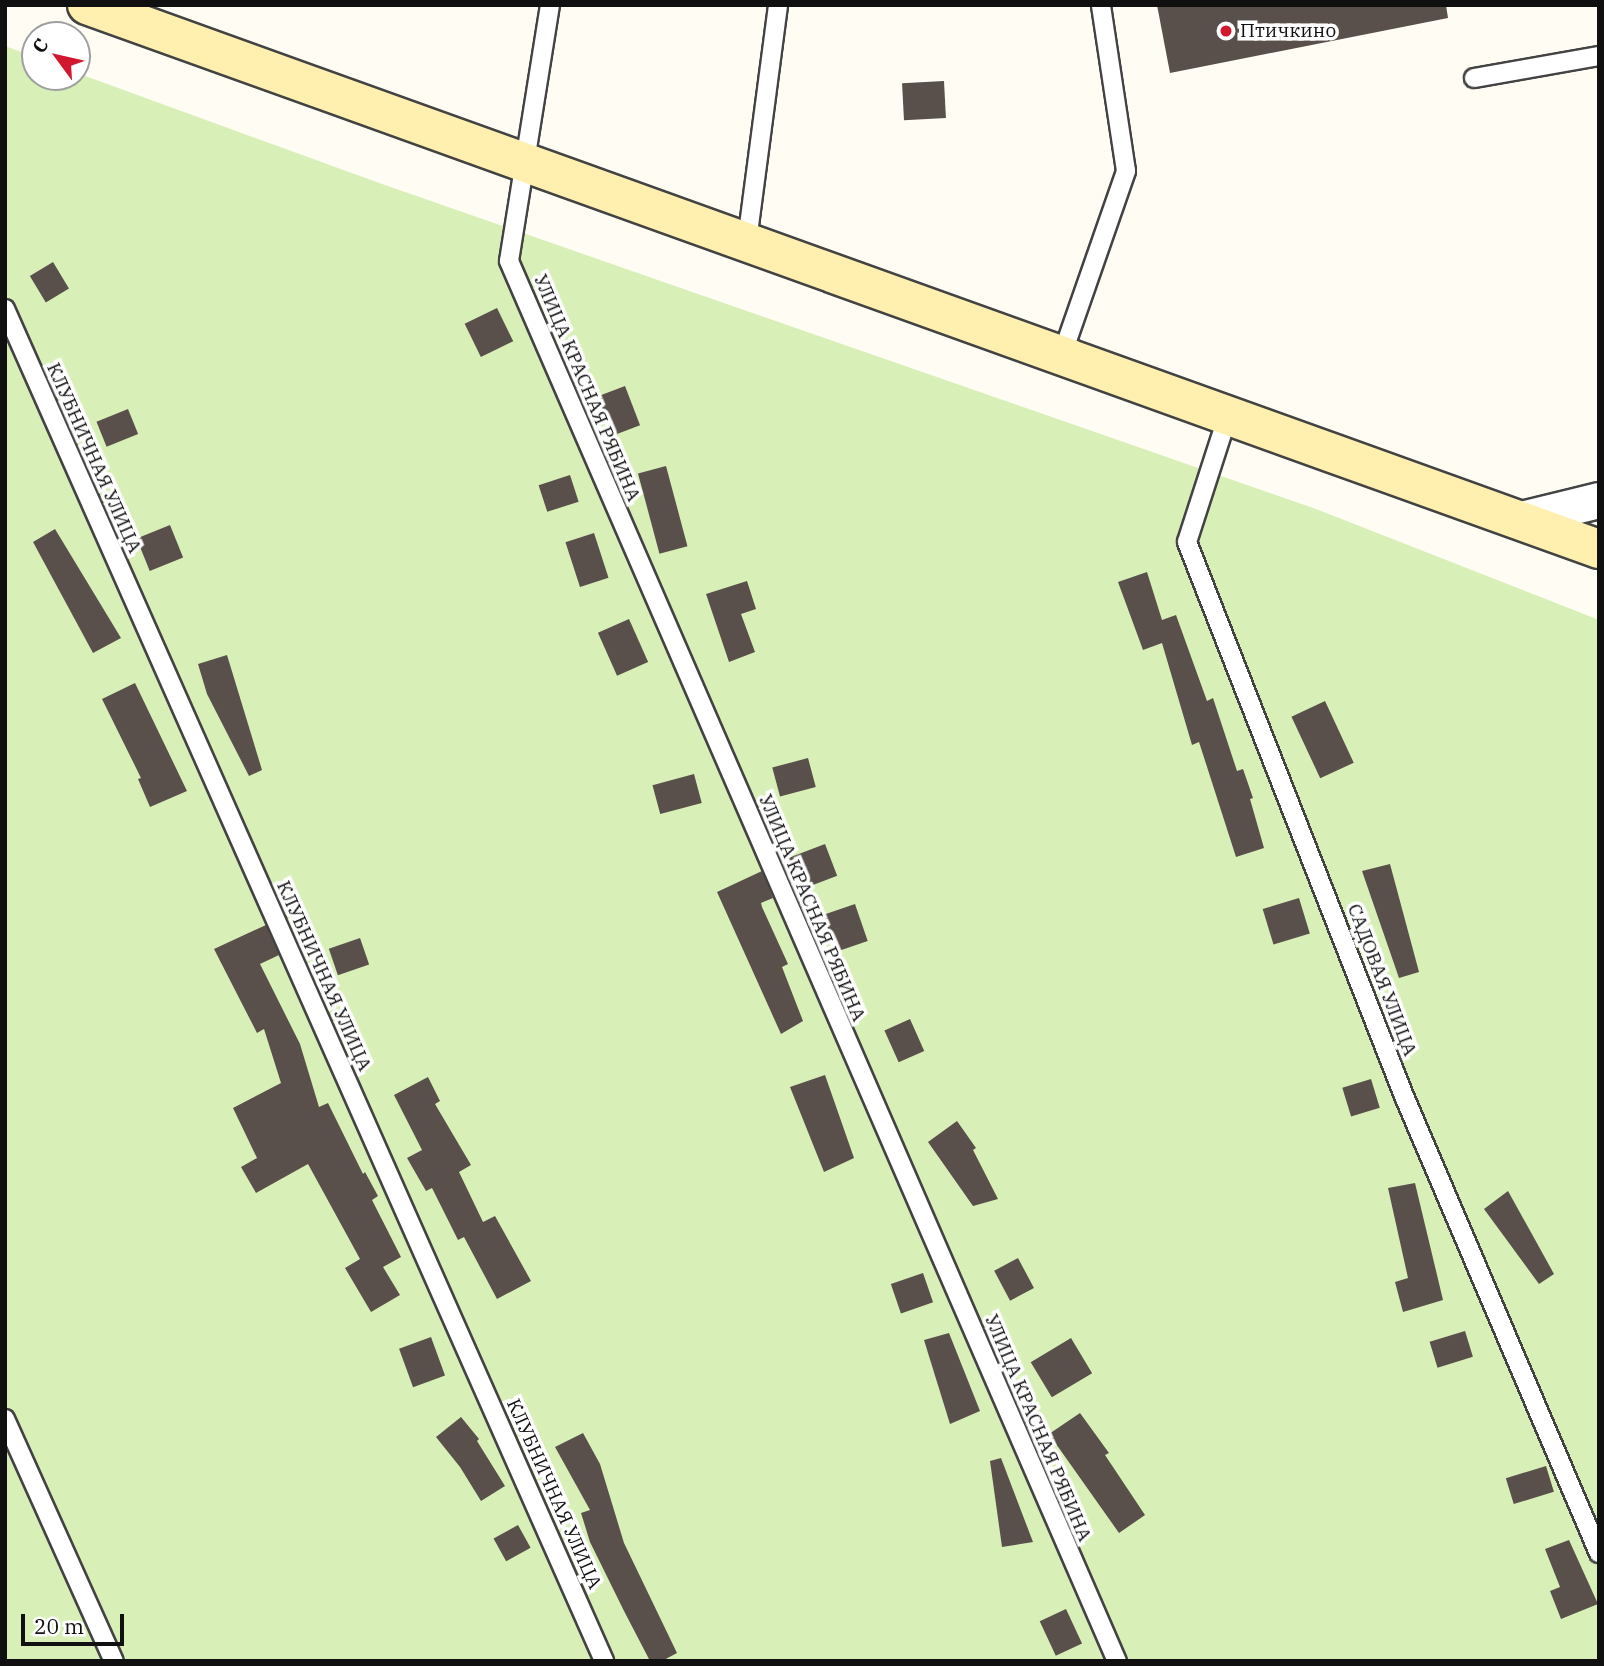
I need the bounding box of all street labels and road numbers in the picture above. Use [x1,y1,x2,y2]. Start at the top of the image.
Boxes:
street label: УЛИЦА КРАСНАЯ РЯБИНА [529,271,645,505]
street label: КЛУБНИЧНАЯ УЛИЦА [42,359,146,557]
street label: УЛИЦА КРАСНАЯ РЯБИНА [754,791,870,1025]
street label: КЛУБНИЧНАЯ УЛИЦА [272,877,376,1075]
street label: САДОВАЯ УЛИЦА [1342,901,1422,1059]
street label: УЛИЦА КРАСНАЯ РЯБИНА [980,1311,1096,1545]
street label: КЛУБНИЧНАЯ УЛИЦА [502,1395,606,1593]

